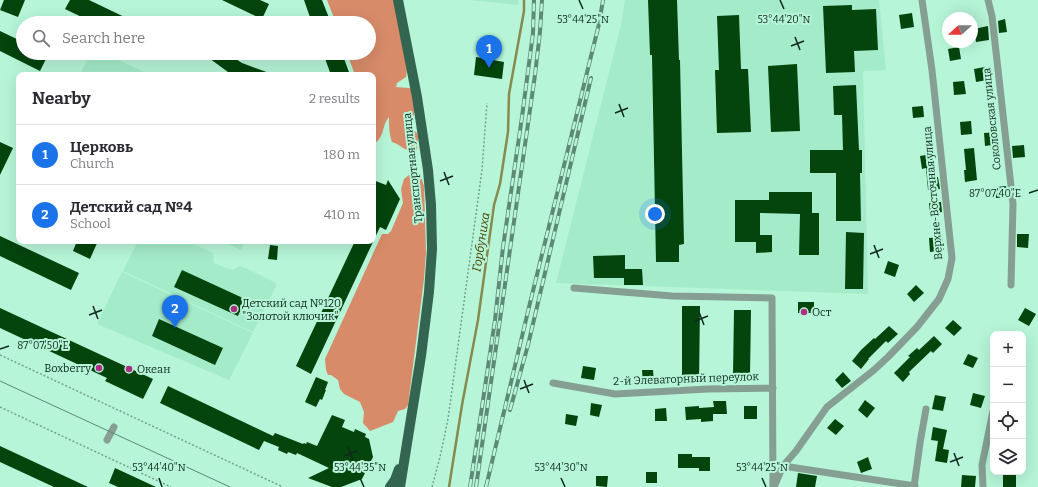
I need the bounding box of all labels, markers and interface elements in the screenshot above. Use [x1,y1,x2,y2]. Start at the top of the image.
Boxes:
north arrow [942,12,978,48]
text: 53°44'25"N [557,14,609,26]
text: 53°44'20"N [758,14,811,26]
search box [16,16,376,60]
icon: search [30,27,52,49]
text: Search here [62,29,145,47]
pin: 1 [476,35,502,68]
street label: Соколовская улица [980,67,1004,171]
text: Nearby [32,88,91,109]
text: 2 results [309,91,360,106]
street label: Транспортная улица [401,112,425,224]
street label: Верхне-Восточная улица [921,126,945,260]
text: Церковь [70,138,133,156]
text: 1 [42,147,48,162]
text: 180 m [324,147,360,162]
text: Church [70,156,114,171]
text: 87°07'40"E [969,188,1021,200]
text: Детский сад №4 [70,198,192,216]
your location [645,204,665,224]
text: 2 [41,207,49,222]
text: 410 m [324,207,360,222]
water label: Горбуниха [469,211,493,273]
text: School [70,216,111,231]
pin: 2 [162,295,188,328]
place label: Детский сад №120 "Золотой ключик" [242,297,341,323]
marker: Детский сад №120 "Золотой ключик" [229,304,239,314]
place label: Ост [812,306,832,319]
marker: Ост [799,307,809,317]
map controls [990,331,1026,475]
button: + [990,331,1026,367]
text: 87°07'50"E [17,340,69,352]
place label: Boxberry [44,362,91,375]
marker: Boxberry [94,363,104,373]
place label: Океан [137,363,170,376]
marker: Океан [124,364,134,374]
button: − [990,367,1026,403]
street label: 2-й Элеваторный переулок [613,370,760,388]
button: locate [990,403,1026,439]
button: layers [990,439,1026,475]
text: 53°44'40"N [132,462,186,474]
text: 53°44'35"N [334,462,386,474]
text: 53°44'30"N [534,462,588,474]
text: 53°44'25"N [736,462,788,474]

